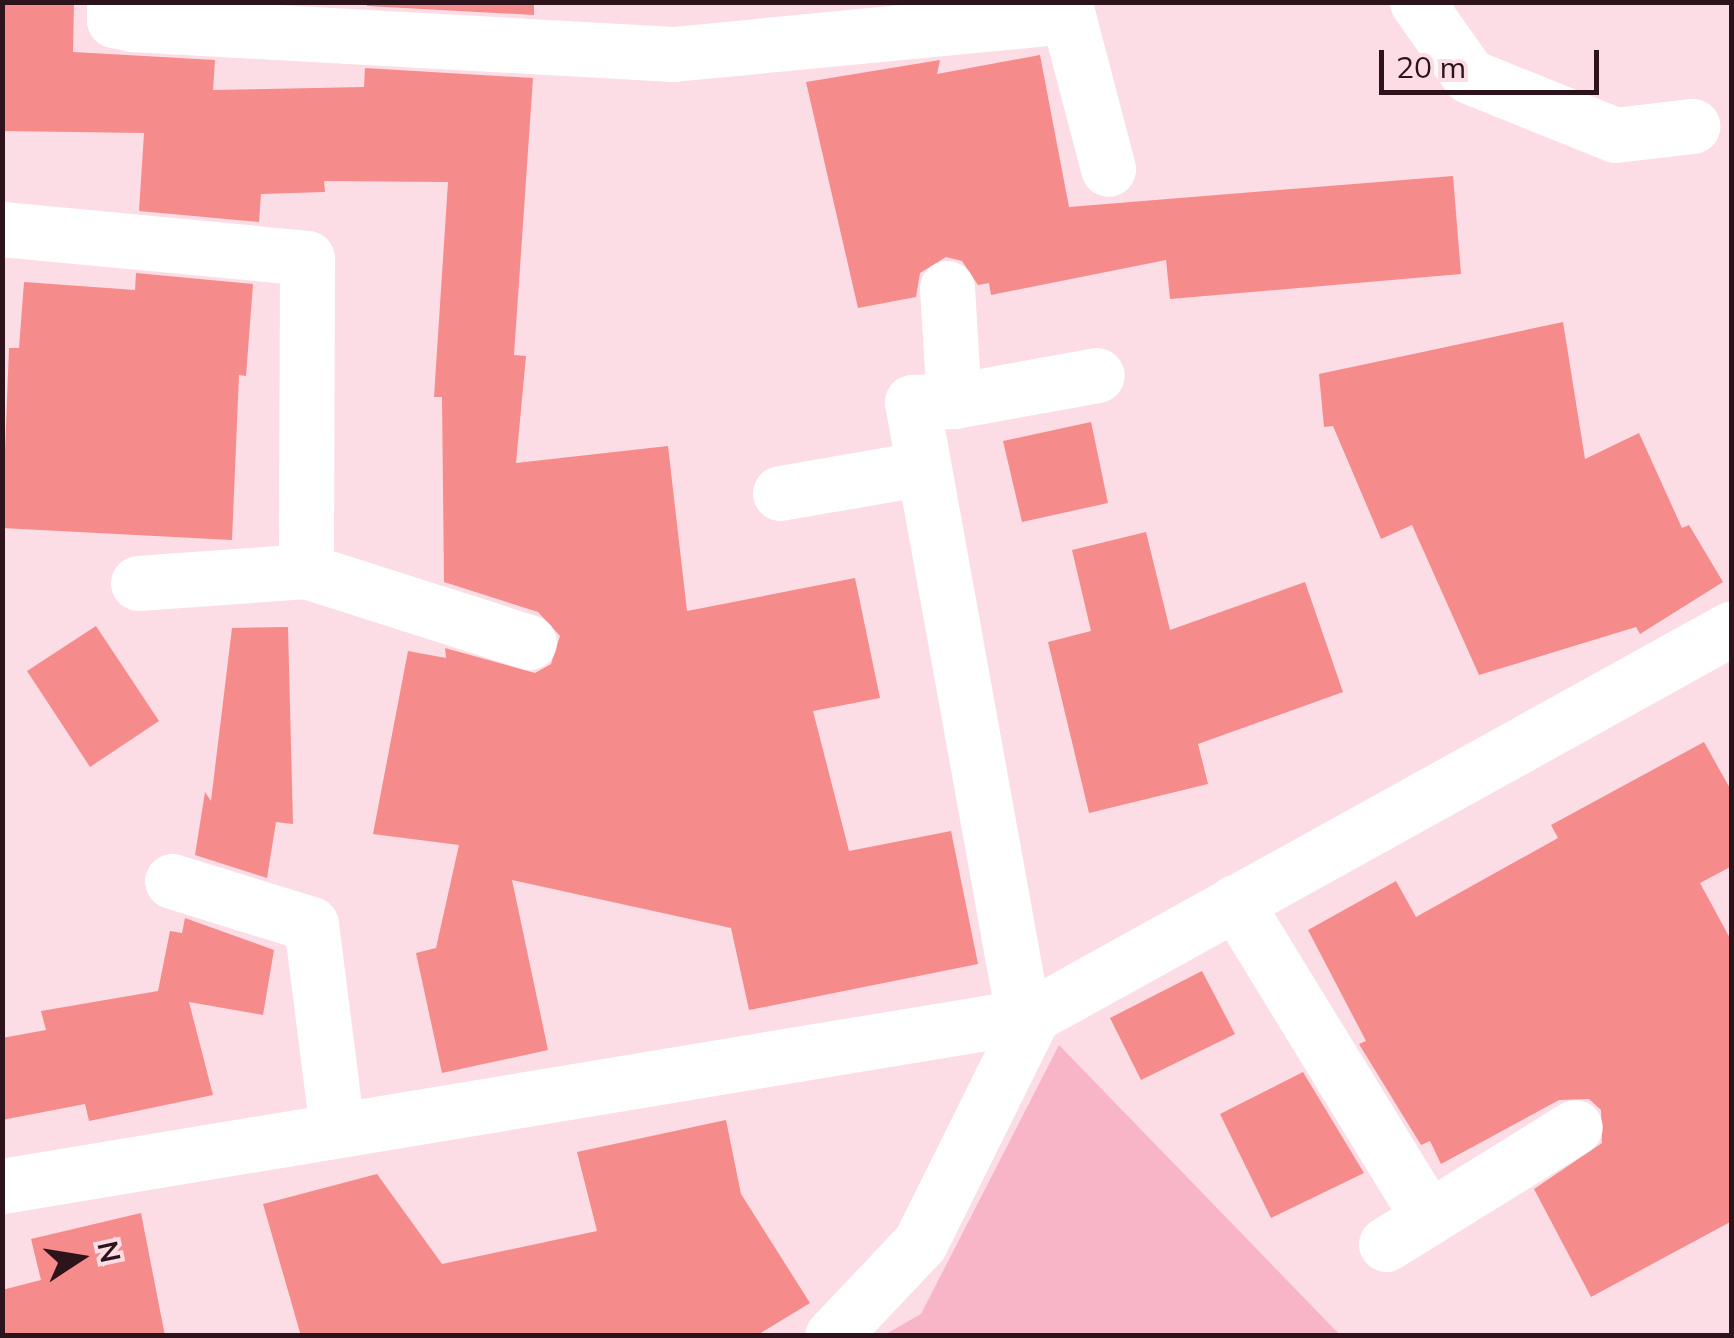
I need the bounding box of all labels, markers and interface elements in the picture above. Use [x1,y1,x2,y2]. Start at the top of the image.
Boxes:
scale bar [1384,30,1604,92]
text: 20 m [1396,48,1466,86]
north arrow [30,1208,130,1308]
text: N [91,1238,129,1266]

